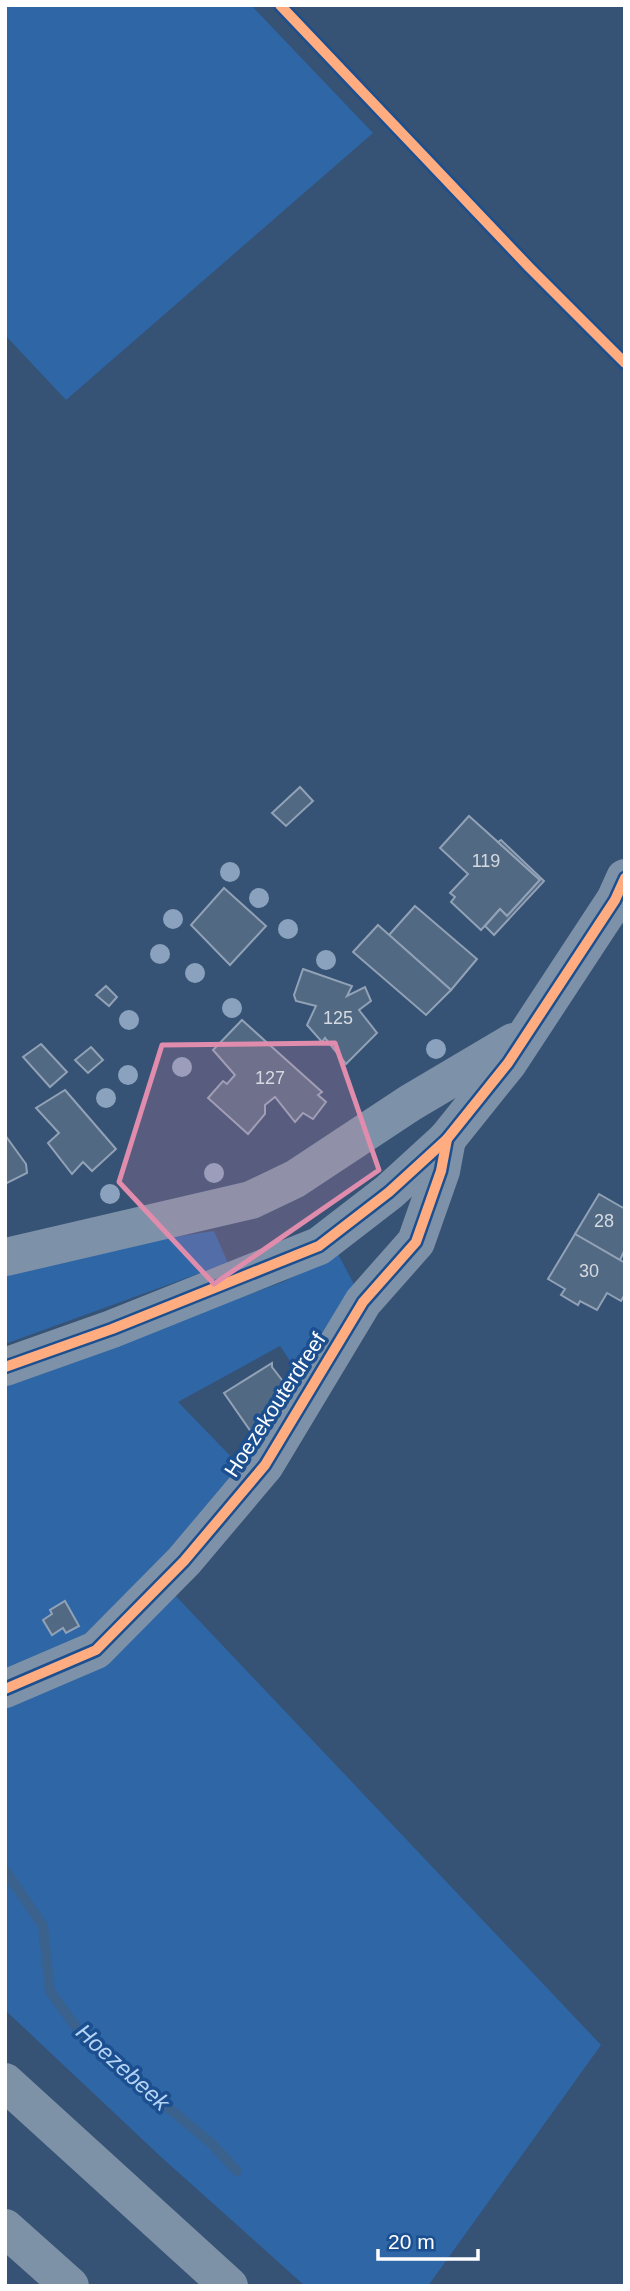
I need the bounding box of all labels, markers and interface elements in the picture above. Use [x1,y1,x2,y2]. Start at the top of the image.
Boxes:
house number: 119 [472,851,500,871]
house number: 125 [323,1008,353,1028]
house number: 127 [255,1068,285,1088]
house number: 28 [594,1211,614,1231]
house number: 30 [579,1261,599,1281]
street label: Hoezekouterdreef [219,1328,330,1481]
water label: Hoezebeek [71,2018,176,2117]
scale bar [378,2218,478,2262]
text: 20 m [388,2230,435,2253]

